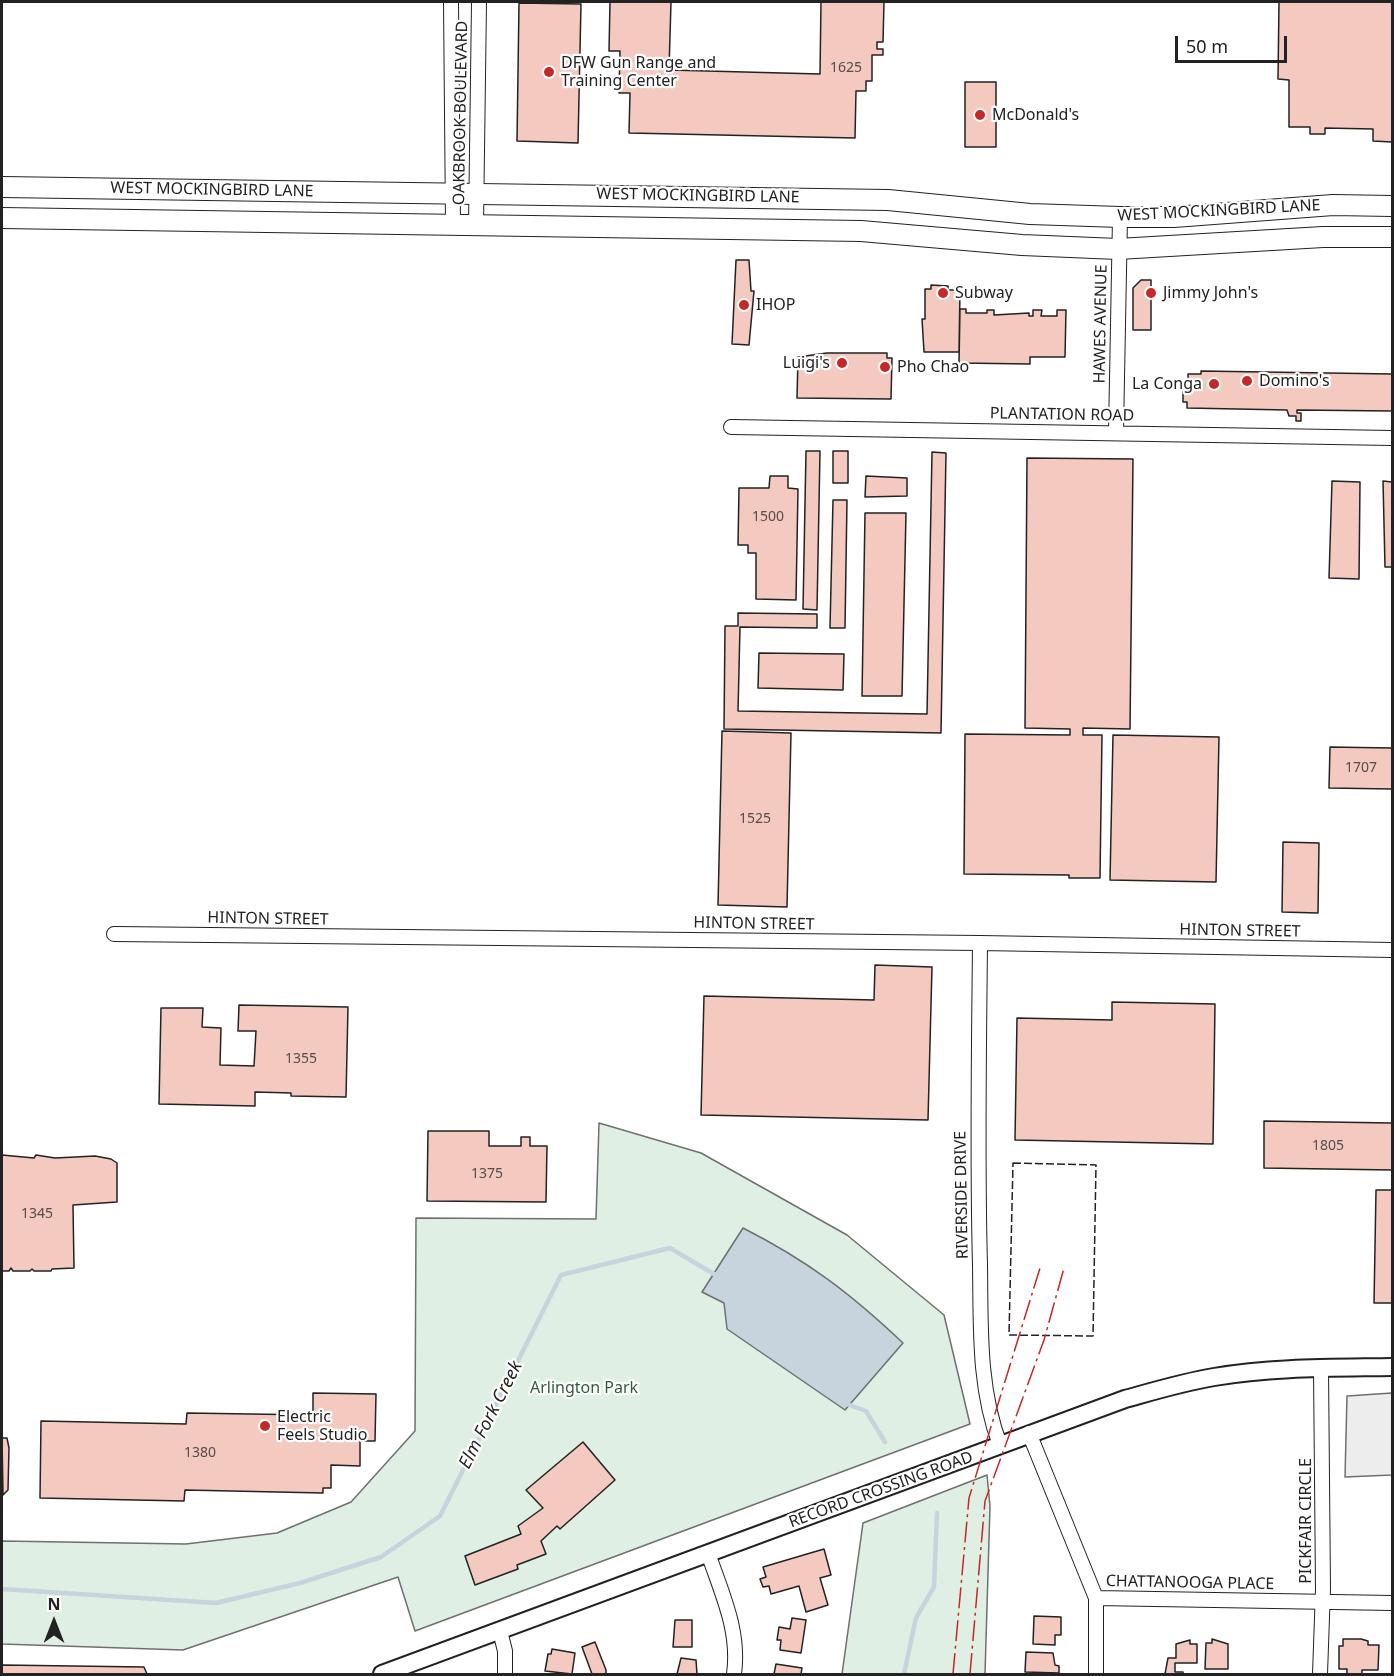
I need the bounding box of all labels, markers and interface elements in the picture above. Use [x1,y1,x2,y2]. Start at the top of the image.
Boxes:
street label: OAKBROOK BOULEVARD [450,21,472,205]
scale bar [1178,24,1290,62]
text: 50 m [1186,34,1228,58]
place label: DFW Gun Range and Training Center [561,53,716,91]
house number: 1625 [830,60,862,76]
marker: DFW Gun Range and Training Center [542,65,556,79]
place label: McDonald's [992,105,1079,125]
marker: McDonald's [973,108,987,122]
street label: WEST MOCKINGBIRD LANE [110,179,314,201]
street label: WEST MOCKINGBIRD LANE [596,185,800,207]
street label: WEST MOCKINGBIRD LANE [1117,196,1321,226]
street label: HAWES AVENUE [1090,264,1112,384]
place label: Subway [955,283,1013,303]
place label: Jimmy John's [1163,283,1258,303]
marker: Subway [936,286,950,300]
marker: Jimmy John's [1144,286,1158,300]
place label: IHOP [756,295,795,315]
marker: IHOP [737,298,751,312]
place label: Luigi's [783,353,830,373]
marker: Luigi's [835,356,849,370]
place label: Pho Chao [897,357,969,377]
marker: Pho Chao [878,360,892,374]
place label: Domino's [1259,371,1330,391]
place label: La Conga [1132,374,1202,394]
marker: Domino's [1240,374,1254,388]
marker: La Conga [1207,377,1221,391]
street label: PLANTATION ROAD [990,404,1134,426]
house number: 1500 [752,509,784,525]
house number: 1707 [1345,760,1377,776]
house number: 1525 [739,811,771,827]
street label: HINTON STREET [207,908,329,930]
street label: HINTON STREET [693,913,815,935]
street label: HINTON STREET [1179,920,1301,942]
house number: 1355 [285,1051,317,1067]
street label: RIVERSIDE DRIVE [951,1131,973,1259]
house number: 1805 [1312,1138,1344,1154]
house number: 1375 [471,1166,503,1182]
house number: 1345 [21,1206,53,1222]
water label: Elm Fork Creek [455,1358,527,1472]
park label: Arlington Park [530,1378,638,1398]
place label: Electric Feels Studio [277,1407,367,1445]
marker: Electric Feels Studio [258,1419,272,1433]
house number: 1380 [184,1445,216,1461]
street label: RECORD CROSSING ROAD [786,1448,976,1532]
street label: PICKFAIR CIRCLE [1296,1458,1316,1584]
street label: CHATTANOOGA PLACE [1106,1572,1274,1594]
north arrow [24,1592,84,1652]
text: N [47,1593,61,1615]

